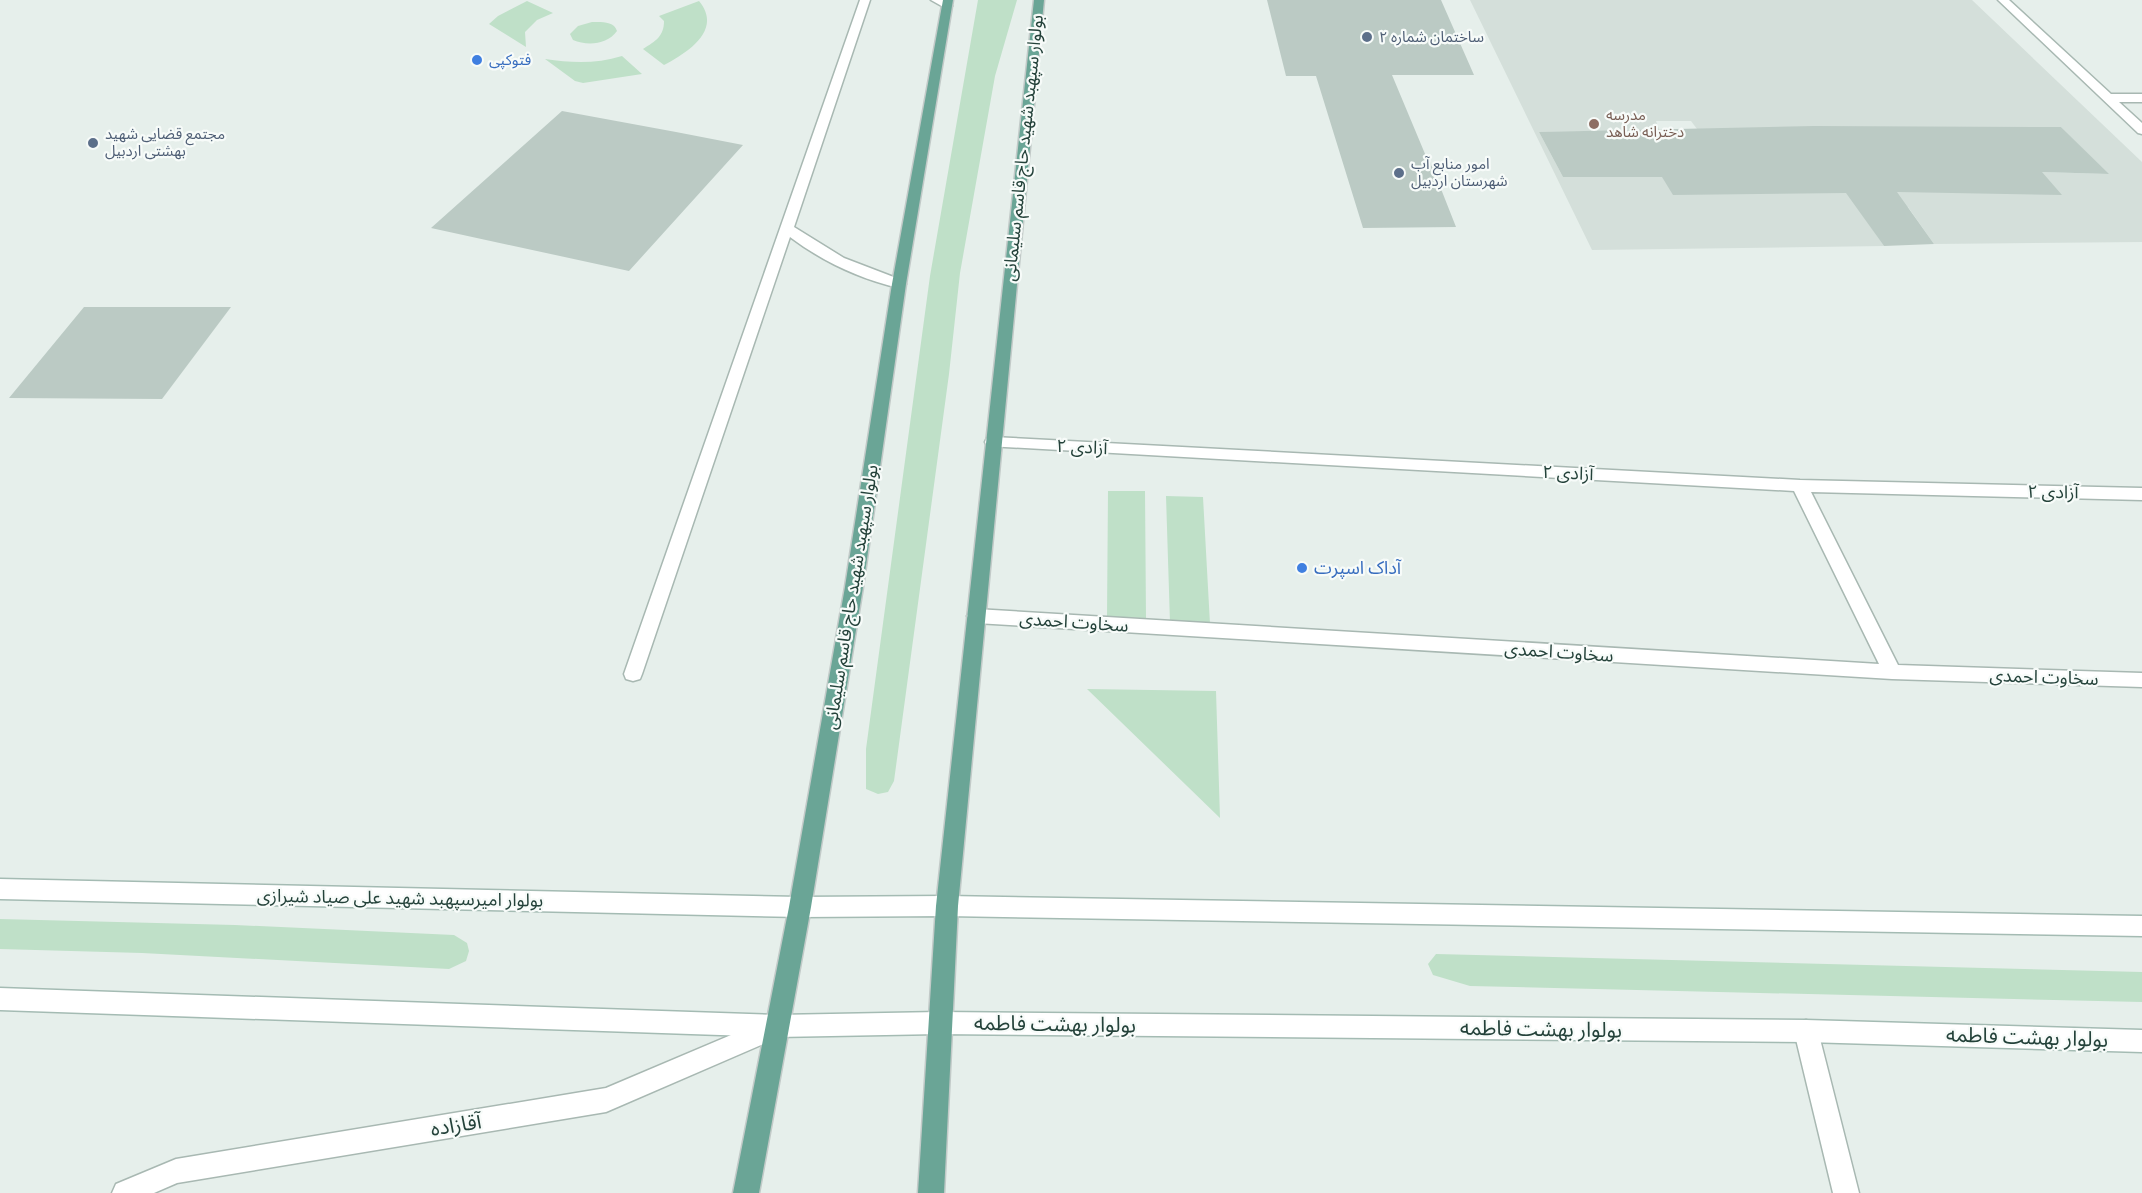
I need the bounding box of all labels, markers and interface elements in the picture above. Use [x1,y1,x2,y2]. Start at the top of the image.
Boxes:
street label: بولوار سپهبد شهید حاج قاسم سلیمانی [998,14,1050,282]
place label: ساختمان شماره ۲ [1379,28,1484,46]
marker: ساختمان شماره ۲ [1360,30,1374,44]
place label: فتوکپی [489,51,531,70]
marker: فتوکپی [470,53,484,67]
place label: مدرسه دخترانه شاهد [1606,106,1684,141]
marker: مدرسه دخترانه شاهد [1587,117,1601,131]
place label: مجتمع قضایی شهید بهشتی اردبیل [105,125,225,160]
marker: مجتمع قضایی شهید بهشتی اردبیل [86,136,100,150]
place label: امور منابع آب شهرستان اردبیل [1411,155,1508,190]
marker: امور منابع آب شهرستان اردبیل [1392,166,1406,180]
street label: آزادی ۲ [1056,435,1109,459]
street label: آزادی ۲ [1542,461,1595,485]
street label: بولوار سپهبد شهید حاج قاسم سلیمانی [819,463,885,731]
street label: آزادی ۲ [2027,481,2080,503]
place label: آداک اسپرت [1314,557,1402,579]
marker: آداک اسپرت [1295,561,1309,575]
street label: سخاوت احمدی [1019,607,1129,637]
street label: سخاوت احمدی [1504,637,1614,667]
street label: سخاوت احمدی [1989,664,2099,690]
street label: بولوار امیرسپهبد شهید علی صیاد شیرازی [257,885,543,912]
street label: بولوار بهشت فاطمه [974,1010,1136,1037]
street label: بولوار بهشت فاطمه [1460,1015,1622,1042]
street label: بولوار بهشت فاطمه [1946,1021,2109,1052]
street label: آقازاده [429,1108,484,1141]

